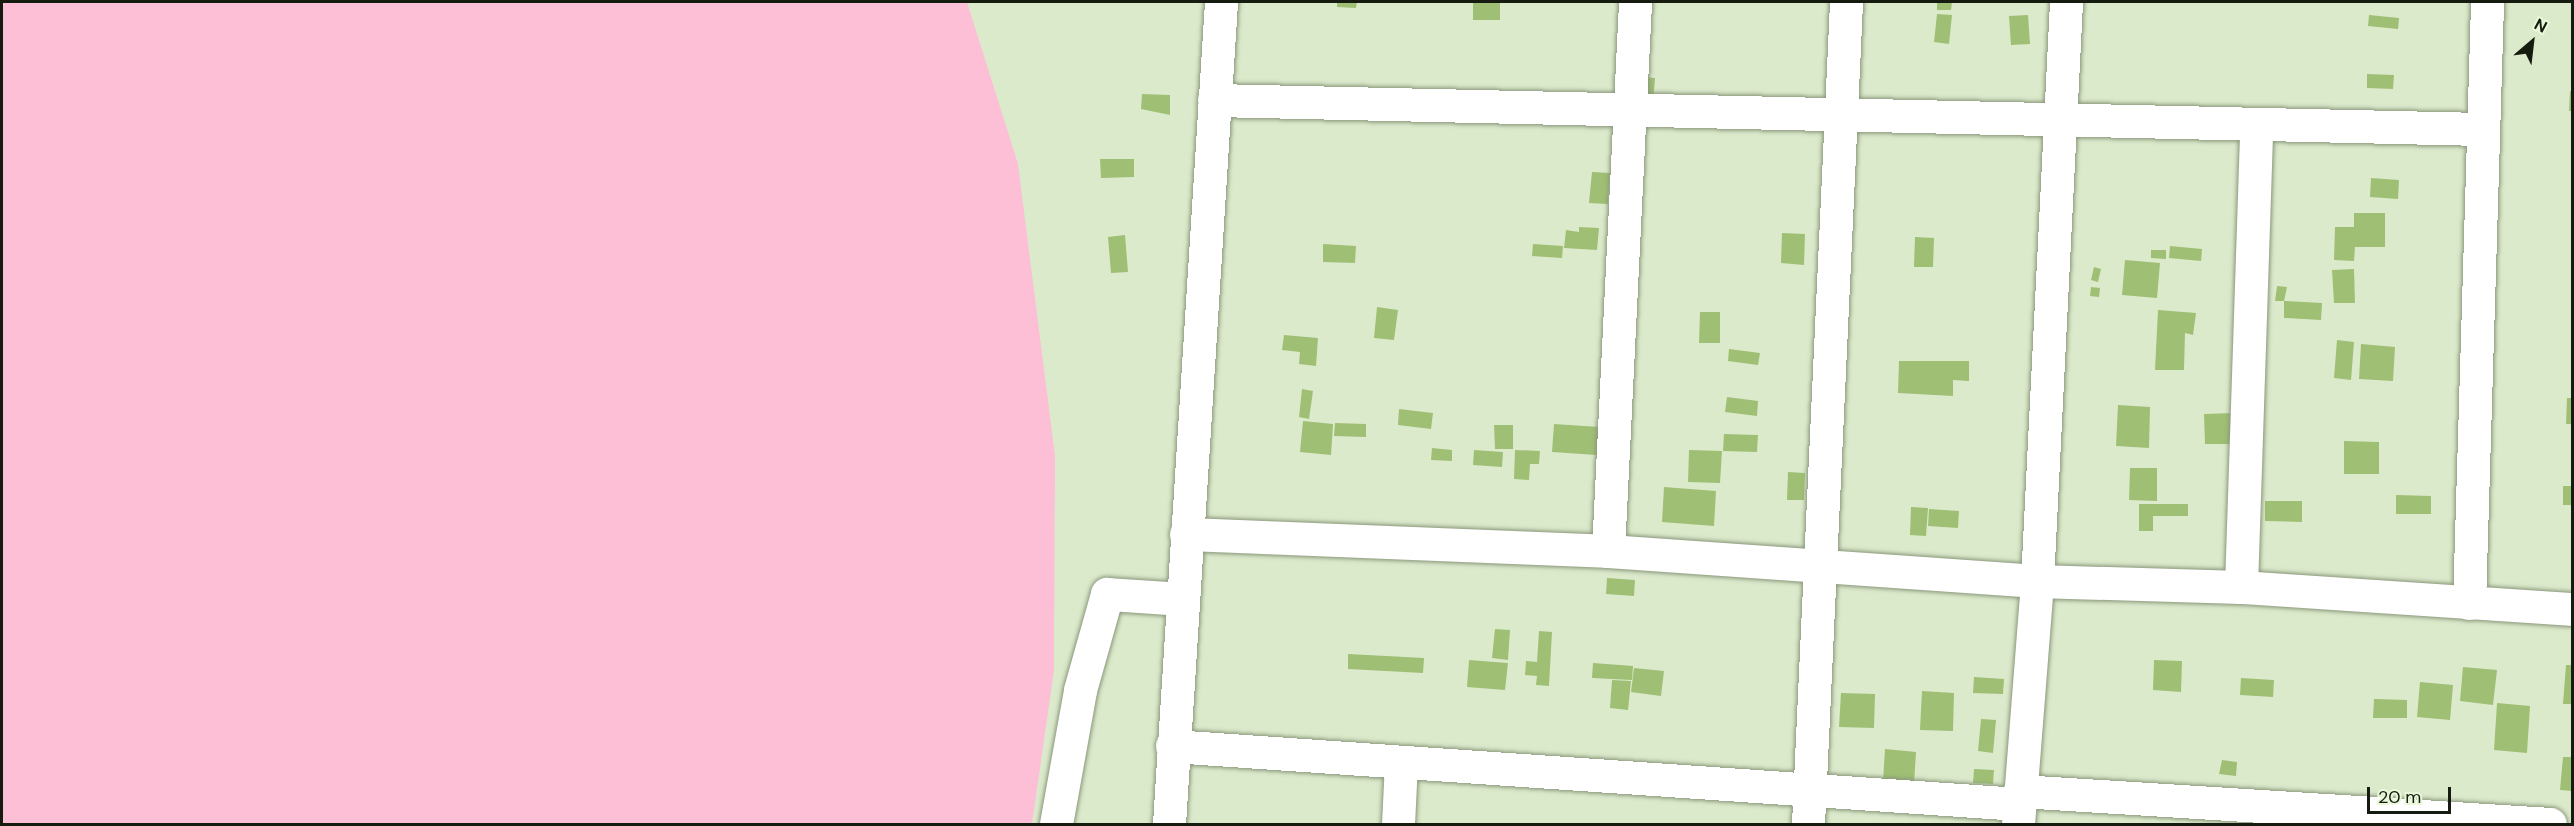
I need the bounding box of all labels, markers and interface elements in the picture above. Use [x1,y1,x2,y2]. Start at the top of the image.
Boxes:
north arrow [2502,12,2562,72]
text: N [2531,14,2551,38]
scale bar [2370,775,2454,813]
text: 20 m [2378,785,2421,809]

